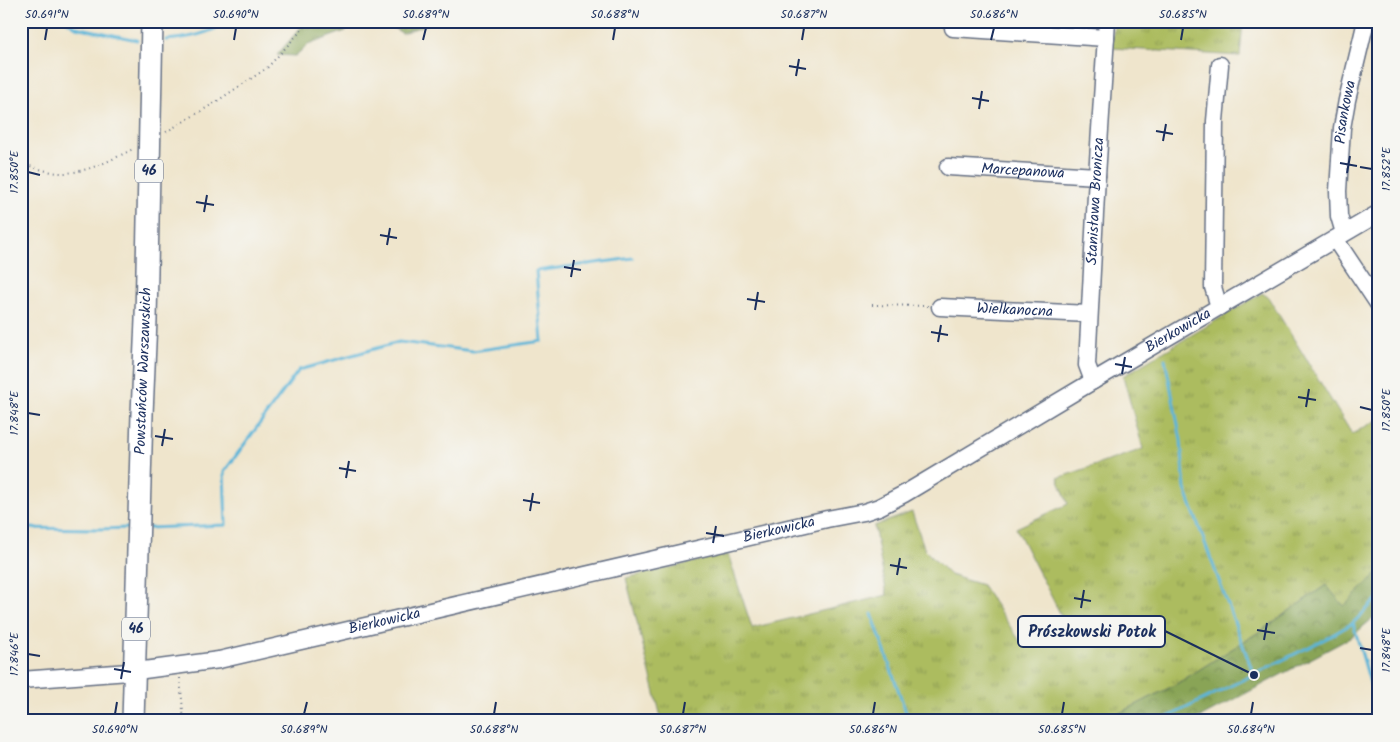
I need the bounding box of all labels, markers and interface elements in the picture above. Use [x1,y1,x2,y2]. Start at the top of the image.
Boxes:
text: 50.691°N [25,5,69,24]
text: 50.690°N [213,5,259,24]
text: 50.689°N [402,5,450,24]
text: 50.688°N [591,5,639,24]
text: 50.687°N [781,5,827,24]
text: 50.686°N [970,5,1018,24]
text: 50.685°N [1159,5,1207,24]
street label: Pisankowa [1329,78,1363,145]
street label: Stanisława Bronicza [1080,137,1111,266]
text: 17.852°E [1377,146,1396,191]
text: 17.850°E [5,150,24,193]
street label: Marcepanowa [980,157,1065,186]
road number: 46 [135,160,163,182]
street label: Powstańców Warszawskich [129,287,159,455]
street label: Wielkanocna [976,297,1054,324]
street label: Bierkowicka [1141,302,1216,360]
text: 17.850°E [1377,388,1396,431]
text: 17.848°E [5,390,24,435]
street label: Bierkowicka [741,510,817,550]
street label: Bierkowicka [346,602,423,642]
callout: Prószkowski Potok [1018,616,1165,647]
road number: 46 [122,618,150,640]
text: Prószkowski Potok [1028,620,1157,645]
text: 17.848°E [1377,627,1396,672]
text: 17.846°E [5,631,24,676]
text: 50.690°N [92,720,138,739]
text: 50.689°N [280,720,328,739]
text: 50.688°N [470,720,518,739]
text: 50.687°N [660,720,706,739]
text: 50.686°N [849,720,897,739]
text: 50.685°N [1038,720,1086,739]
text: 50.684°N [1227,720,1275,739]

